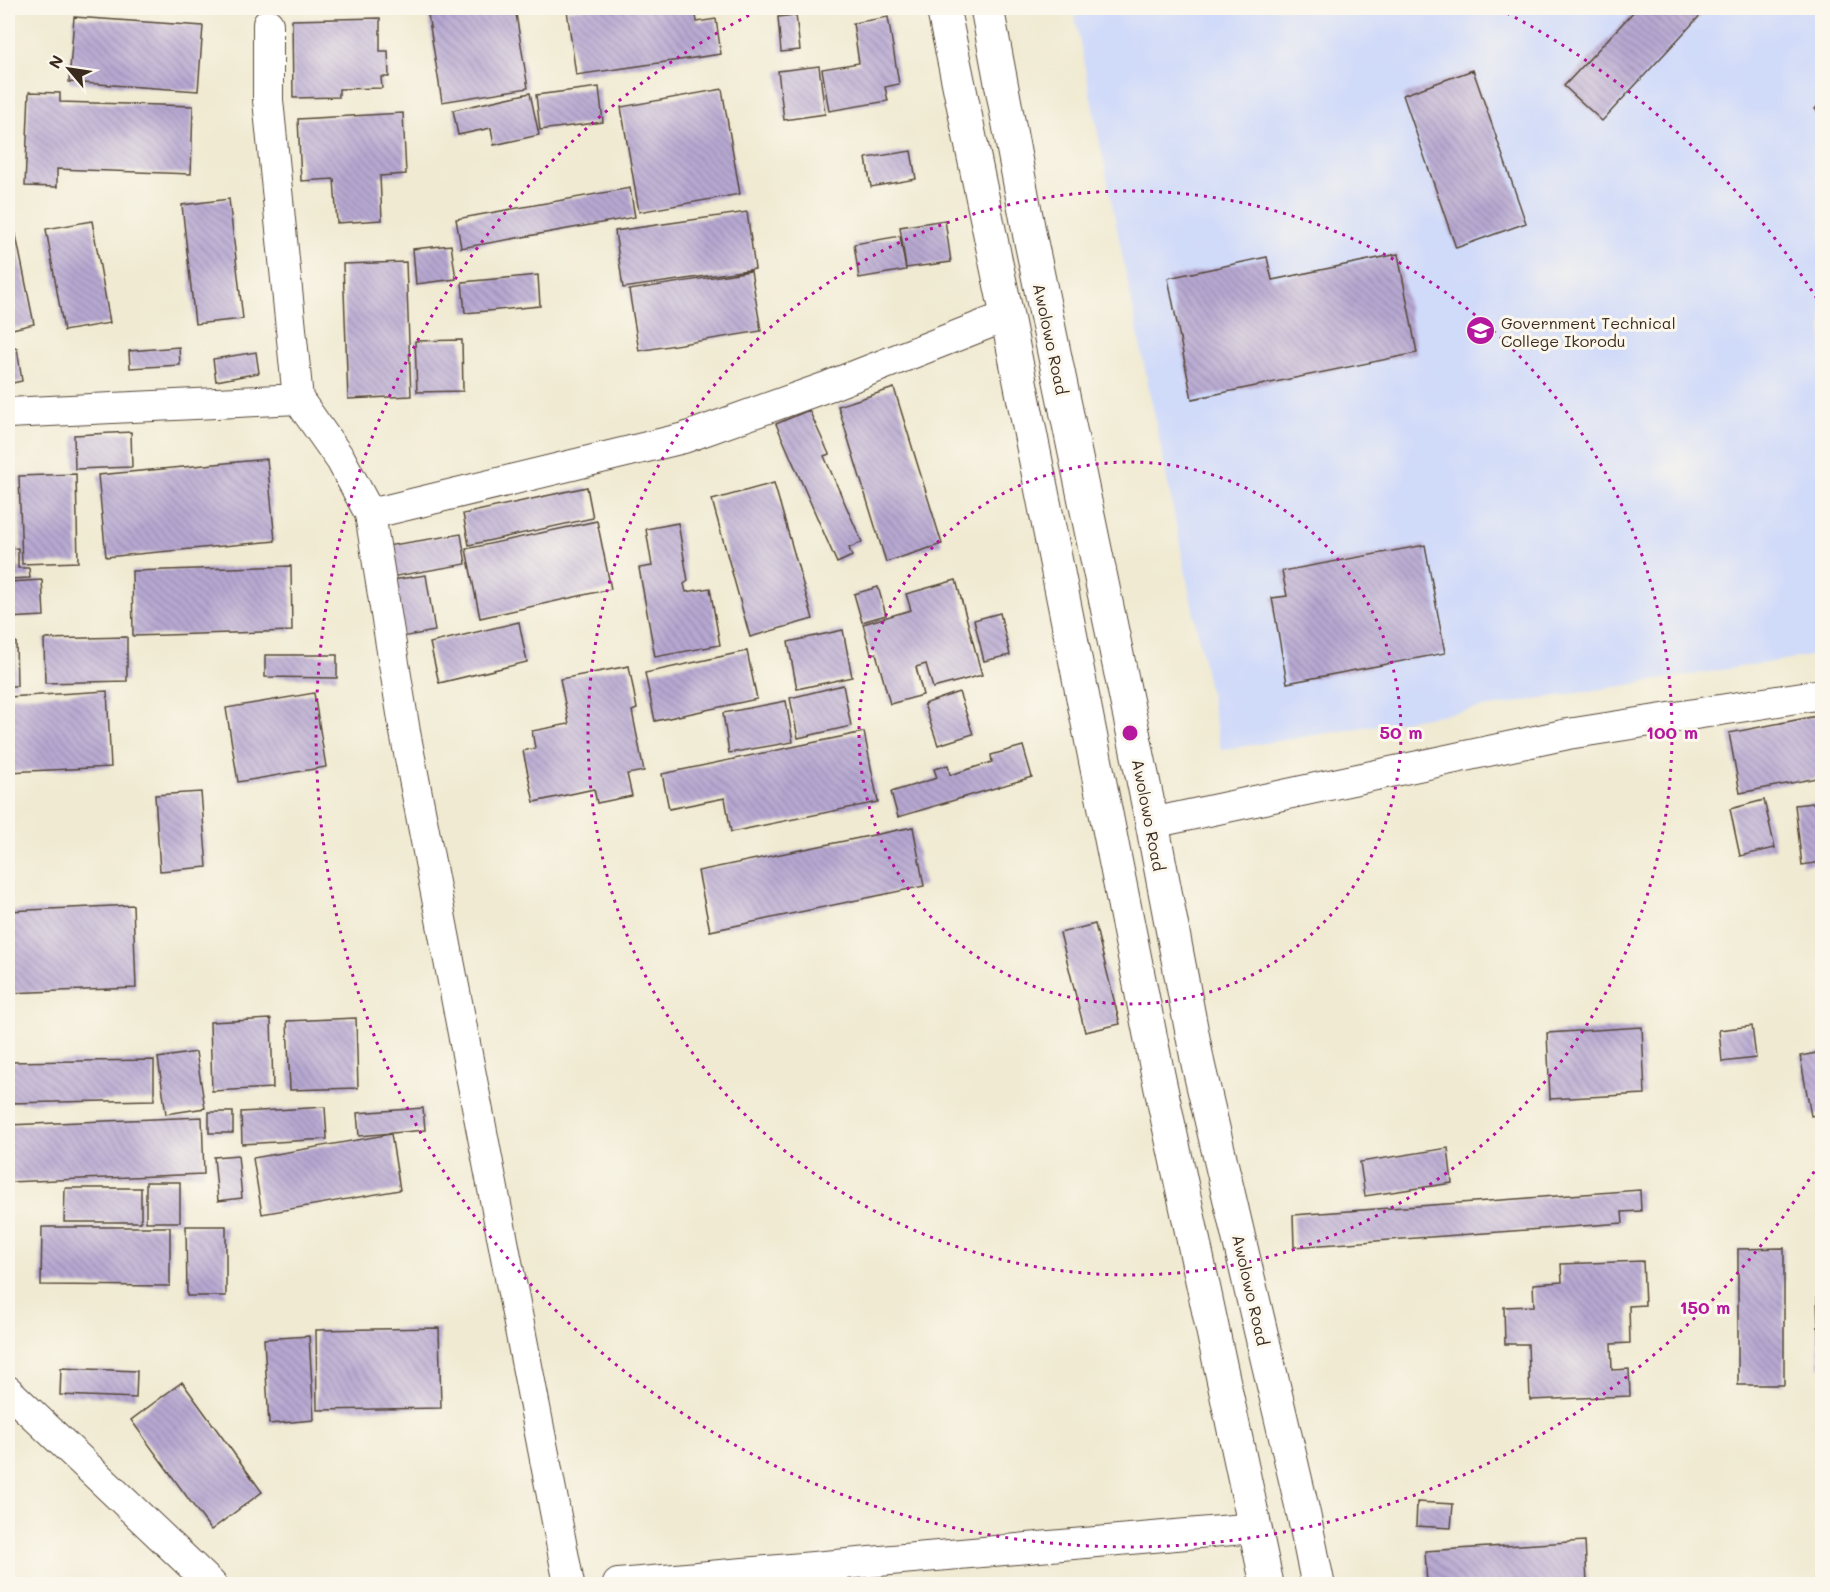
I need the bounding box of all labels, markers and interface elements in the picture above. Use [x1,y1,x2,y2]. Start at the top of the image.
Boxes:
north arrow [39,39,99,99]
text: N [43,51,68,72]
street label: Awolowo Road [1029,281,1073,397]
place label: Government Technical College Ikorodu [1501,312,1676,351]
school or university icon: Government Technical College Ikorodu [1464,315,1496,347]
text: 50 m [1380,720,1422,744]
text: 100 m [1646,720,1698,744]
centre of rings [1120,723,1140,743]
street label: Awolowo Road [1128,757,1170,873]
street label: Awolowo Road [1228,1232,1274,1348]
text: 150 m [1680,1295,1730,1319]

